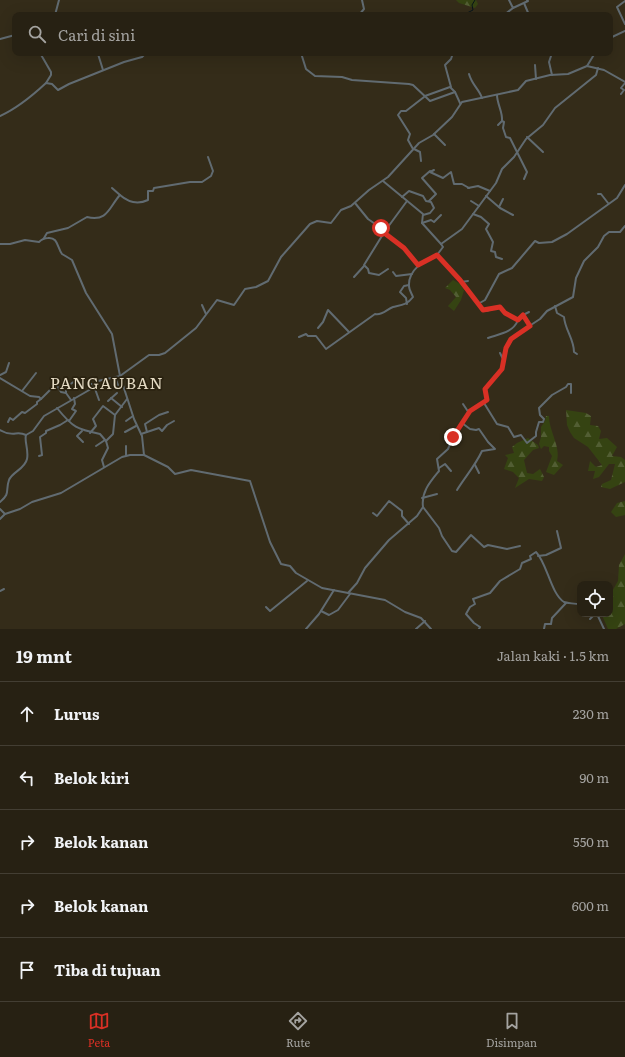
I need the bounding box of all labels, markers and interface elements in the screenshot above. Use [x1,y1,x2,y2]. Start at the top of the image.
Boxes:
search box [12,12,613,56]
icon: search [26,23,48,45]
text: Cari di sini [58,23,135,46]
route start [372,219,390,237]
district label: PANGAUBAN [50,370,164,394]
route end [444,428,462,446]
map controls [577,581,613,617]
button: locate [577,581,613,617]
text: 19 mnt [16,643,72,668]
text: Jalan kaki · 1.5 km [497,646,609,665]
text: Lurus [54,702,99,725]
icon: ahead [16,703,38,725]
text: 230 m [573,704,609,723]
text: Belok kiri [54,766,130,789]
icon: left [16,767,38,789]
text: 90 m [579,768,609,787]
text: Belok kanan [54,830,148,853]
icon: right [16,831,38,853]
text: 550 m [573,832,609,851]
text: Belok kanan [54,894,148,917]
icon: right [16,895,38,917]
text: 600 m [572,896,609,915]
text: Tiba di tujuan [54,958,161,981]
icon: arrive [16,959,38,981]
tab: Peta [88,1010,110,1050]
tab: Rute [286,1010,310,1050]
tab: Disimpan [486,1010,537,1050]

